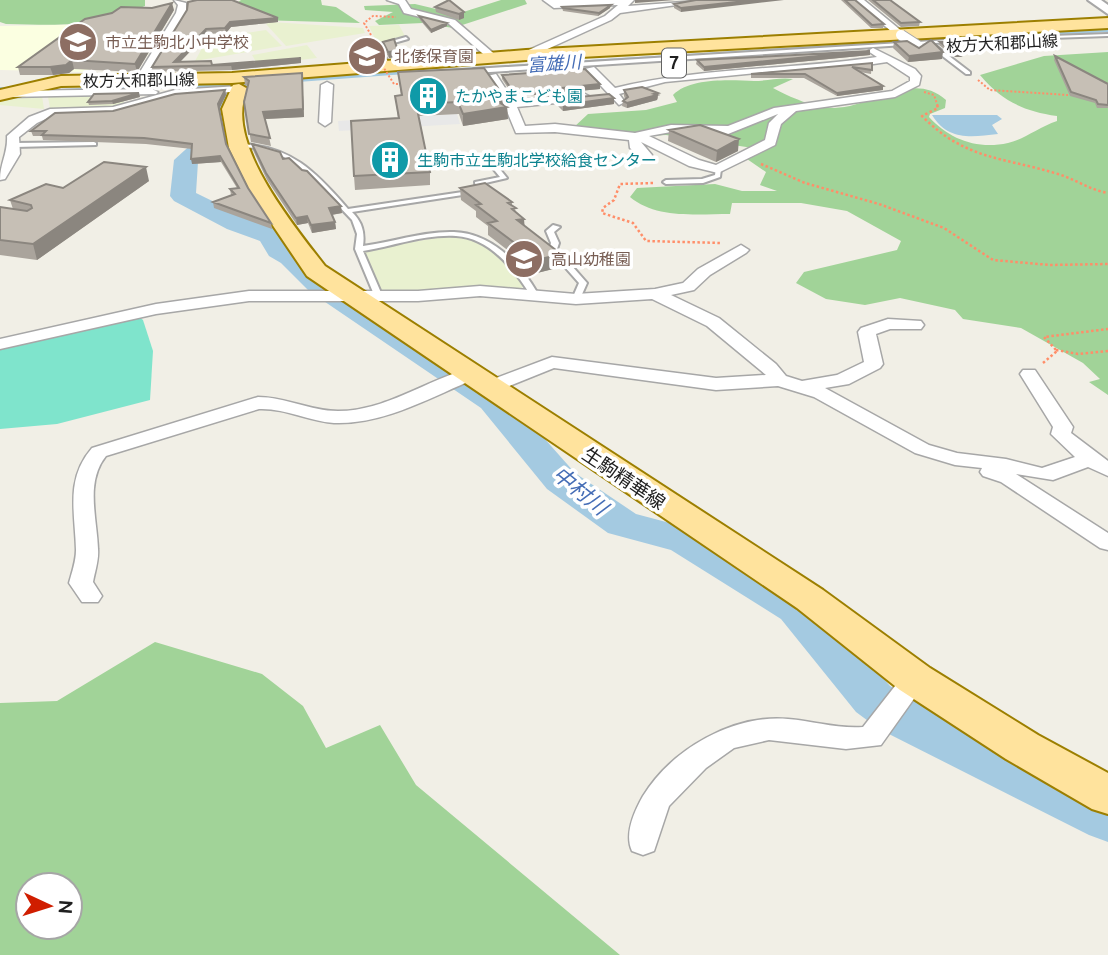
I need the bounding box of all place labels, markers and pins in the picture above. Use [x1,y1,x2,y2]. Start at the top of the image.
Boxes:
school or university icon: 市立生駒北小中学校 [57,21,99,63]
place label: 市立生駒北小中学校 [105,33,249,51]
school or university icon: 北倭保育園 [346,35,388,77]
place label: 北倭保育園 [394,47,474,65]
building icon: たかやまこども園 [407,75,449,117]
place label: たかやまこども園 [455,87,583,105]
building icon: 生駒市立生駒北学校給食センター [369,139,411,181]
place label: 生駒市立生駒北学校給食センター [417,151,657,169]
school or university icon: 高山幼稚園 [503,238,545,280]
place label: 高山幼稚園 [551,250,631,268]

